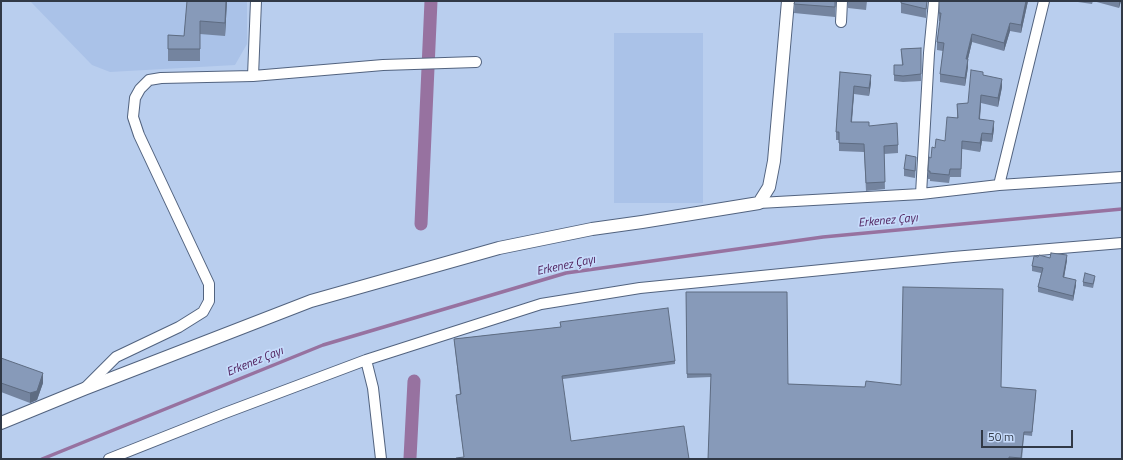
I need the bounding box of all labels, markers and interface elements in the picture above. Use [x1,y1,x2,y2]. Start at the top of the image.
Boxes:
water label: Erkenez Çayı [858,211,918,231]
water label: Erkenez Çayı [535,253,597,279]
water label: Erkenez Çayı [225,344,285,380]
scale bar [983,422,1075,448]
text: 50 m [988,427,1014,446]

